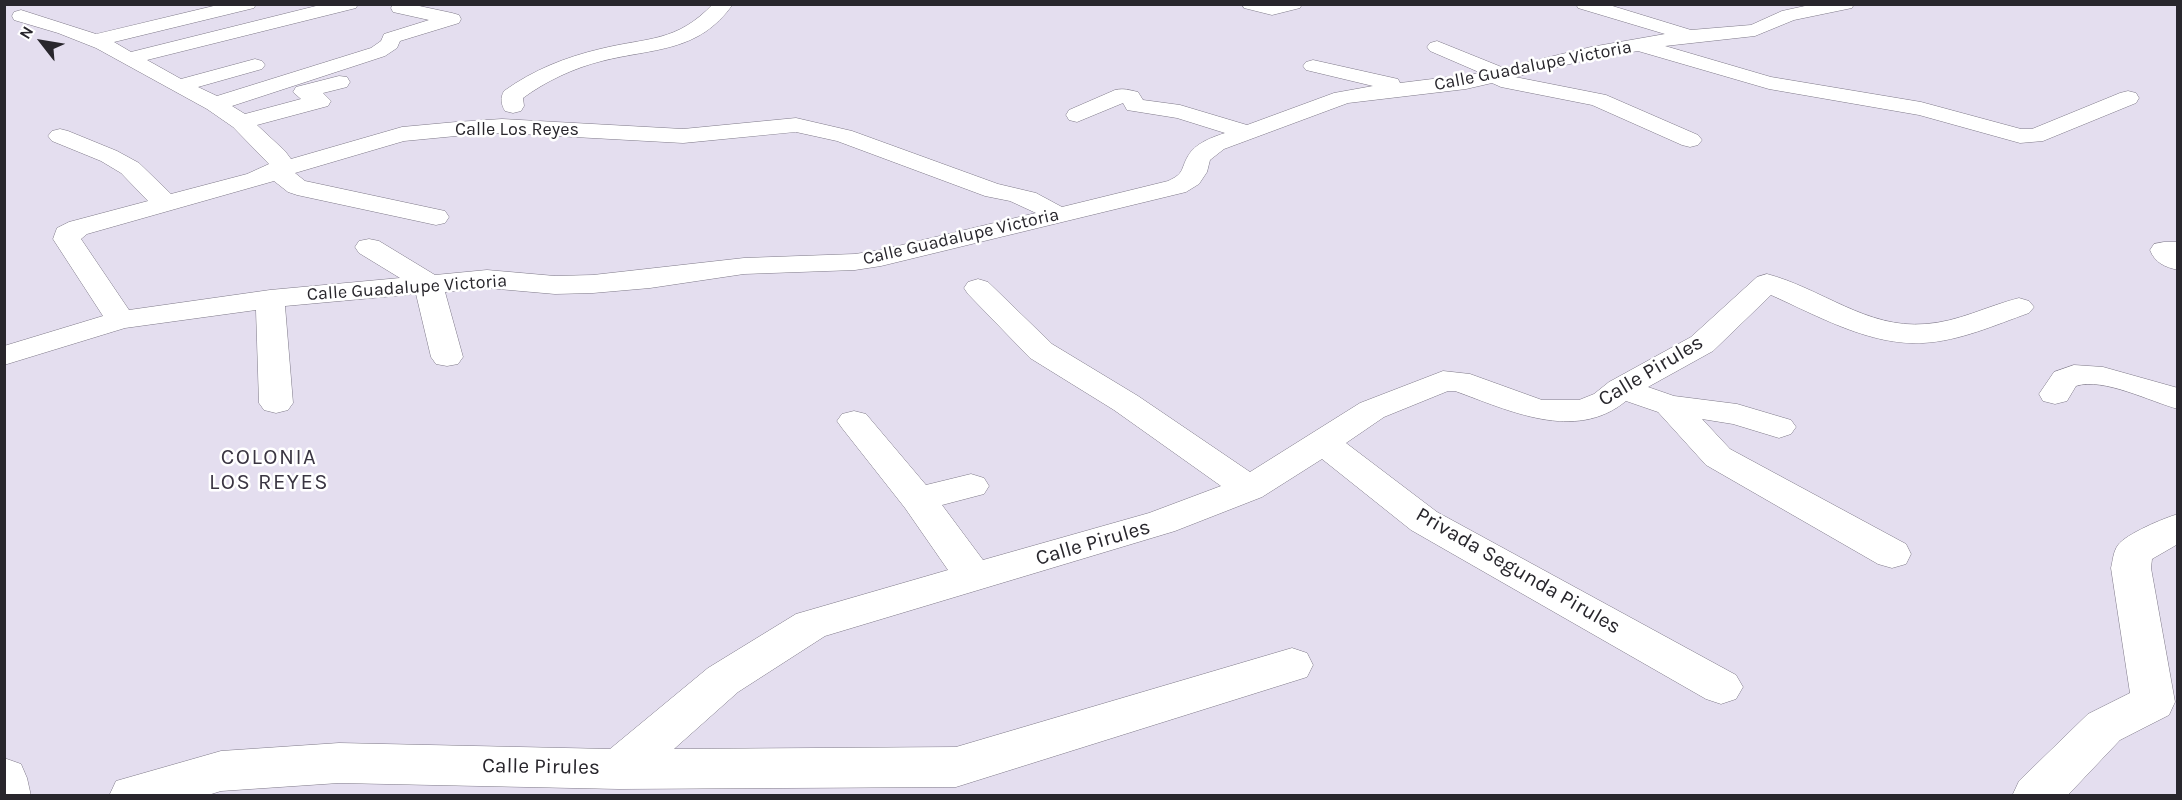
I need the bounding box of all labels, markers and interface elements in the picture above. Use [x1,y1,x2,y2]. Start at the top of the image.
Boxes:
north arrow [12,12,72,72]
text: N [15,23,37,42]
street label: Calle Guadalupe Victoria [1432,36,1634,96]
street label: Calle Los Reyes [455,119,579,141]
street label: Calle Guadalupe Victoria [861,204,1061,270]
street label: Calle Guadalupe Victoria [306,270,508,306]
street label: Calle Pirules [1594,330,1708,412]
district label: COLONIA LOS REYES [209,445,329,496]
street label: Privada Segunda Pirules [1411,502,1625,640]
street label: Calle Pirules [1033,515,1153,571]
street label: Calle Pirules [482,753,600,781]

